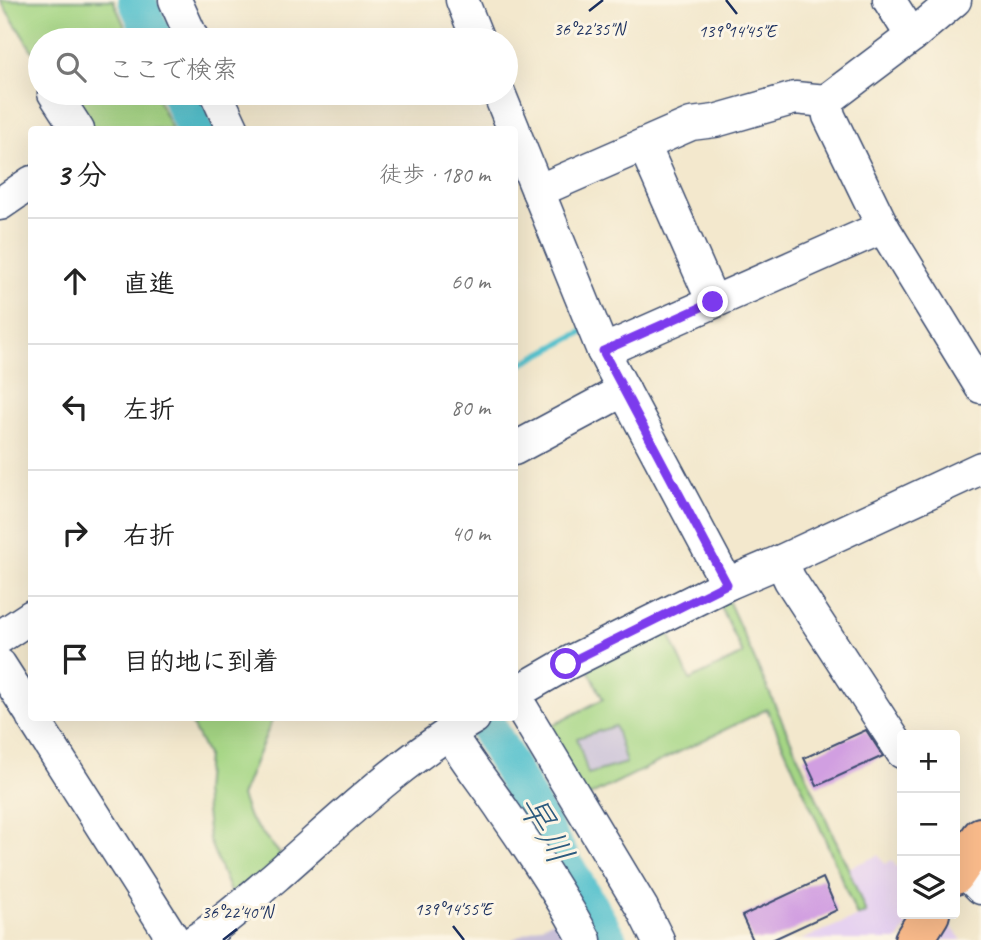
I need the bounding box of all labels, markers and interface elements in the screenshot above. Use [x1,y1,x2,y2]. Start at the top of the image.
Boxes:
text: 36°22'35"N [554,18,628,40]
text: 139°14'45"E [698,20,778,42]
search box [28,28,518,105]
icon: search [52,48,90,86]
text: ここで検索 [108,53,238,86]
text: 3 分 [56,156,107,194]
text: 徒歩 · 180 m [379,160,490,189]
icon: ahead [56,262,94,300]
text: 直進 [123,267,175,300]
text: 60 m [451,267,490,296]
route end [697,286,728,317]
icon: left [56,388,94,426]
text: 左折 [123,393,175,426]
text: 80 m [451,393,490,422]
icon: right [56,514,94,552]
text: 右折 [123,519,175,552]
text: 40 m [451,519,490,548]
icon: arrive [56,640,94,678]
text: 目的地に到着 [123,645,279,678]
route start [550,648,581,679]
map controls [897,730,960,919]
button: + [897,730,960,793]
water label: 早川 [508,785,584,873]
button: − [897,793,960,856]
button: layers [897,856,960,919]
text: 139°14'55"E [414,898,494,920]
text: 36°22'40"N [202,901,276,923]

